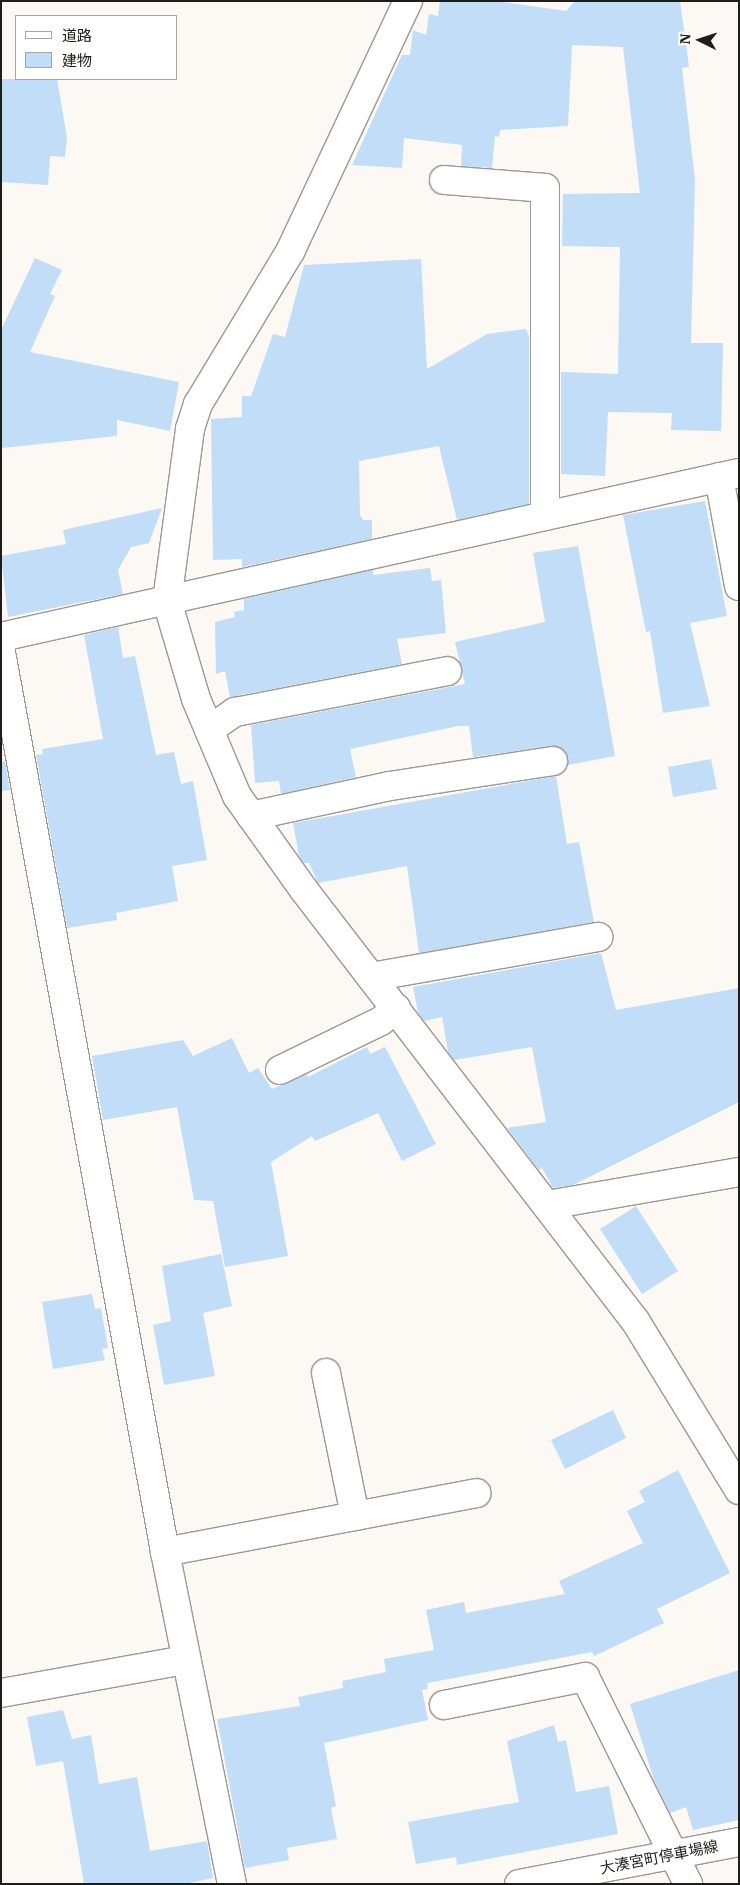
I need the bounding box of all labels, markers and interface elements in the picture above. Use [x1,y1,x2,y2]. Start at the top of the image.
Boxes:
legend [15,15,178,80]
north arrow [675,15,725,65]
text: 道路 [62,26,92,45]
text: N [676,33,694,45]
text: 建物 [62,51,92,70]
street label: 大湊宮町停車場線 [598,1837,720,1877]

